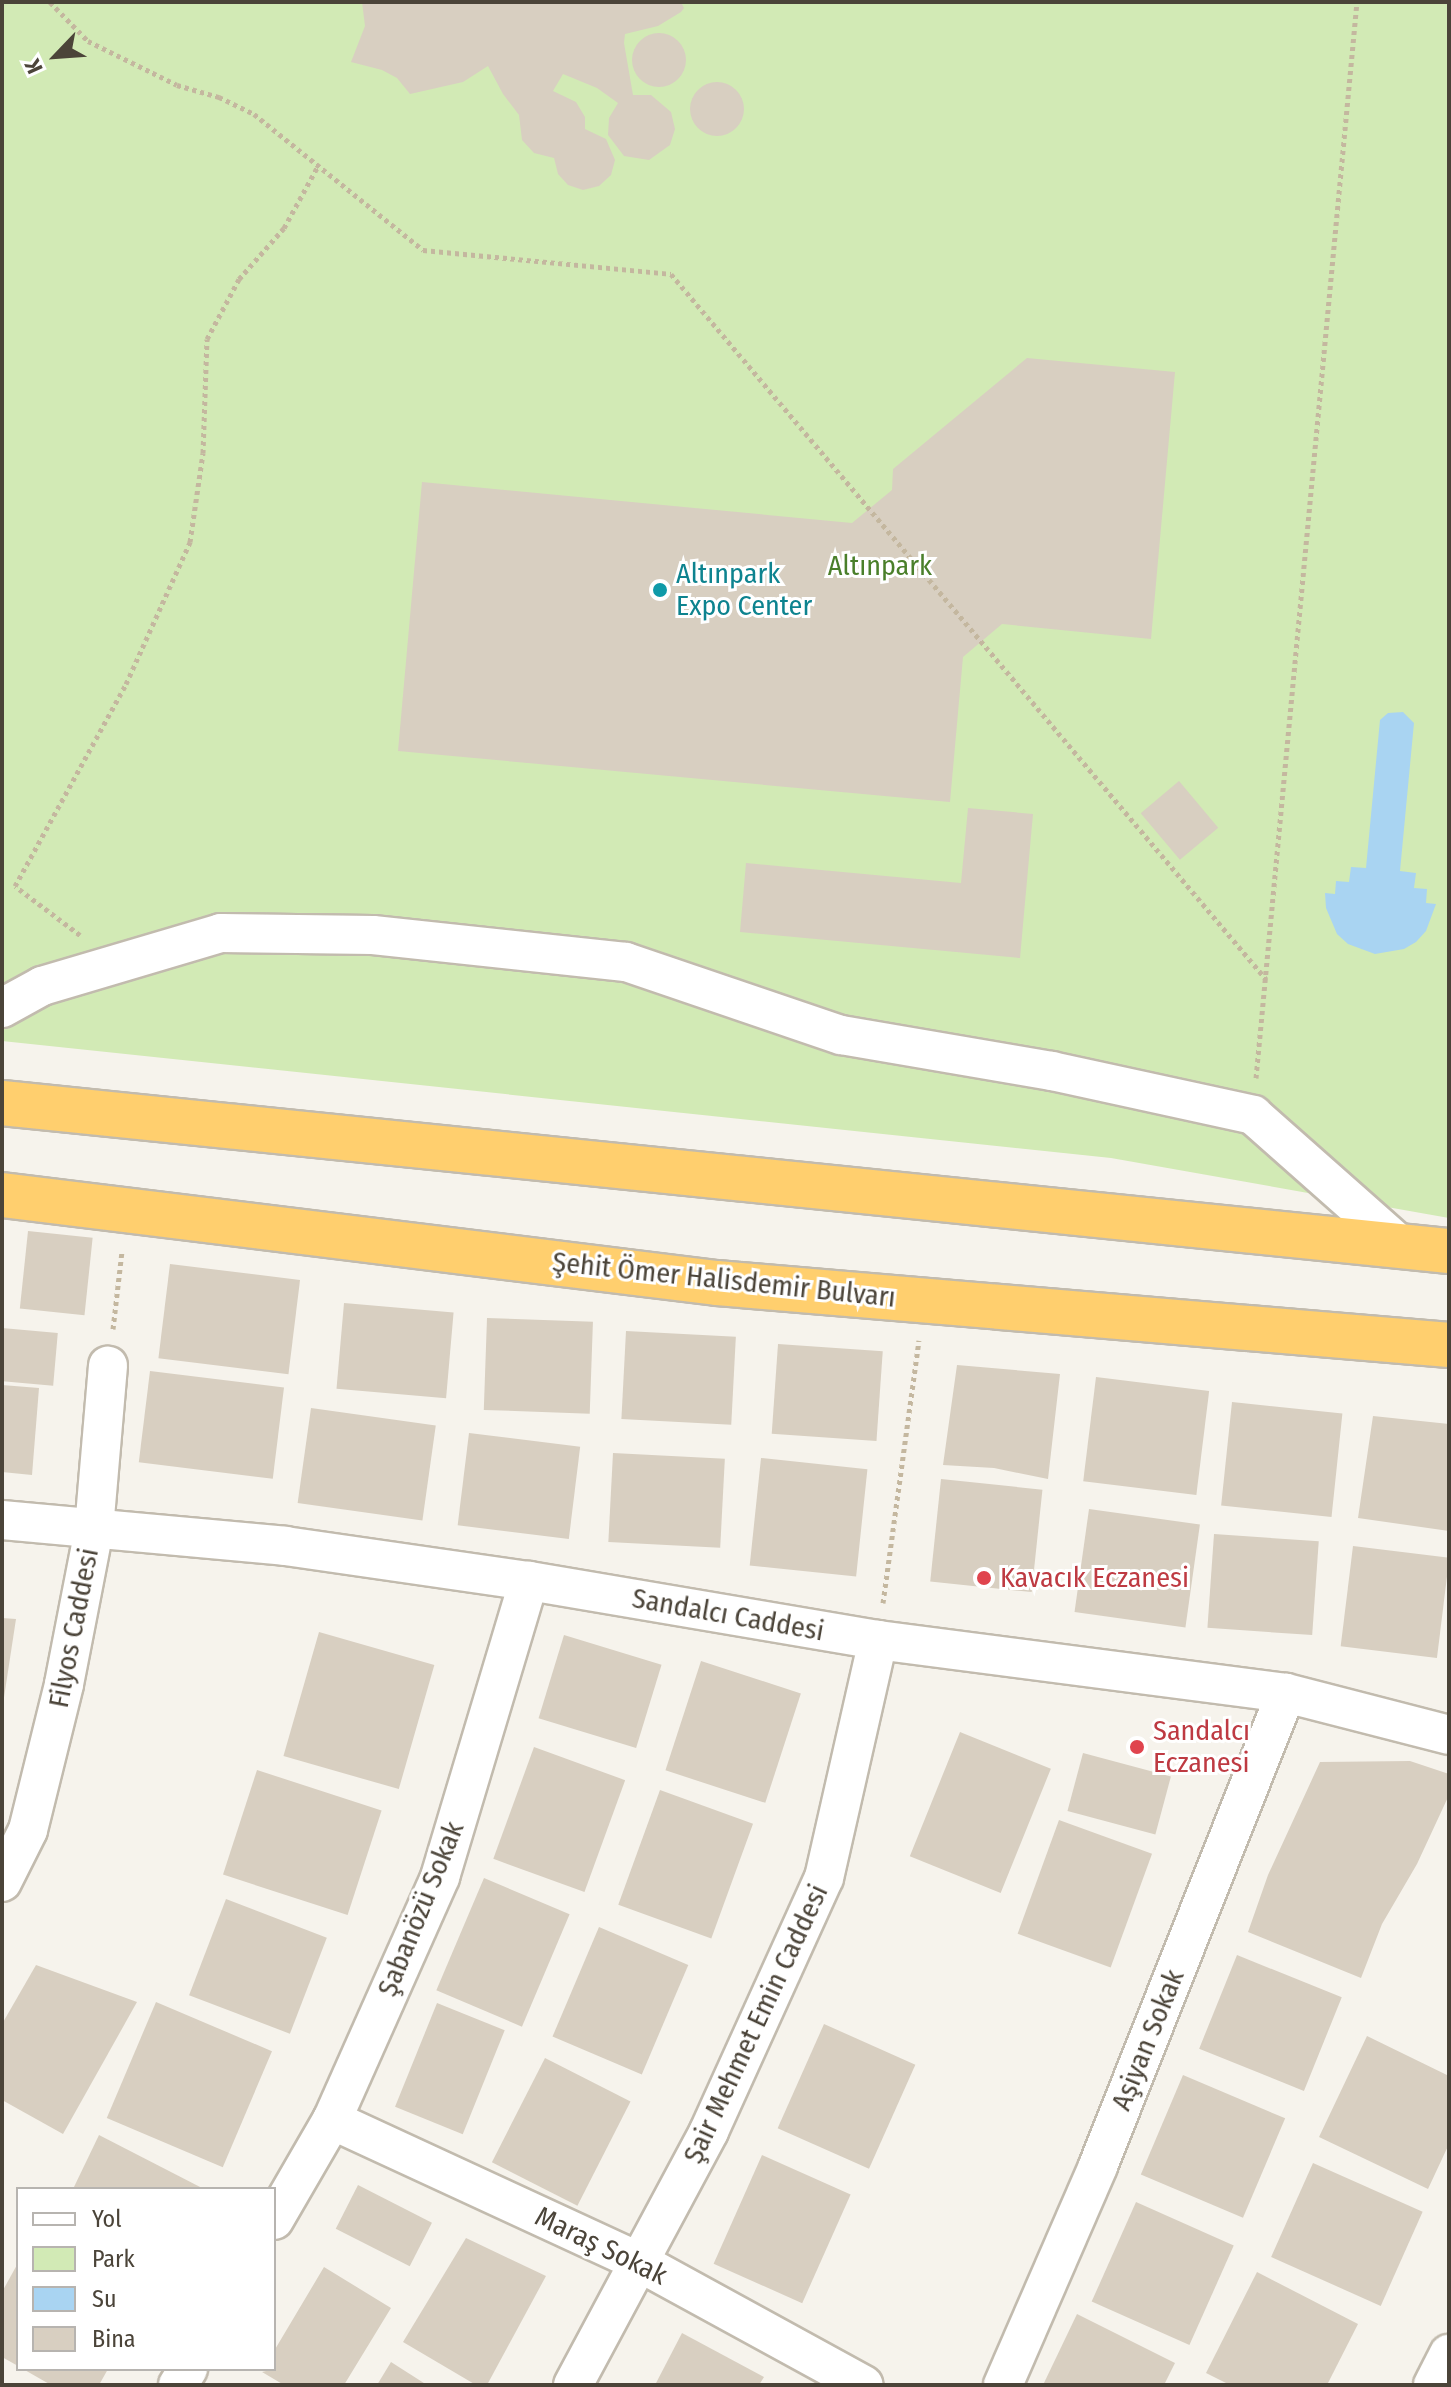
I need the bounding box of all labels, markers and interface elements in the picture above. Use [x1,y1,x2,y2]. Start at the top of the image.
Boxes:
north arrow [16,16,96,96]
text: K [19,55,49,78]
park label: Altınpark [828,549,932,583]
place label: Altınpark Expo Center [676,557,812,623]
marker: Altınpark Expo Center [651,581,669,599]
street label: Şehit Ömer Halisdemir Bulvarı [551,1245,897,1315]
street label: Filyos Caddesi [42,1545,106,1711]
place label: Kavacık Eczanesi [1000,1561,1189,1595]
marker: Kavacık Eczanesi [975,1569,993,1587]
street label: Sandalcı Caddesi [629,1582,827,1648]
place label: Sandalcı Eczanesi [1153,1714,1250,1780]
marker: Sandalcı Eczanesi [1128,1738,1146,1756]
street label: Şabanözü Sokak [371,1817,471,2001]
street label: Şair Mehmet Emin Caddesi [677,1879,835,2169]
street label: Aşiyan Sokak [1105,1965,1191,2115]
legend [16,2187,276,2371]
street label: Maraş Sokak [530,2200,672,2292]
text: Yol [92,2205,122,2233]
text: Park [92,2245,135,2273]
text: Su [92,2285,116,2313]
text: Bina [92,2325,136,2353]

